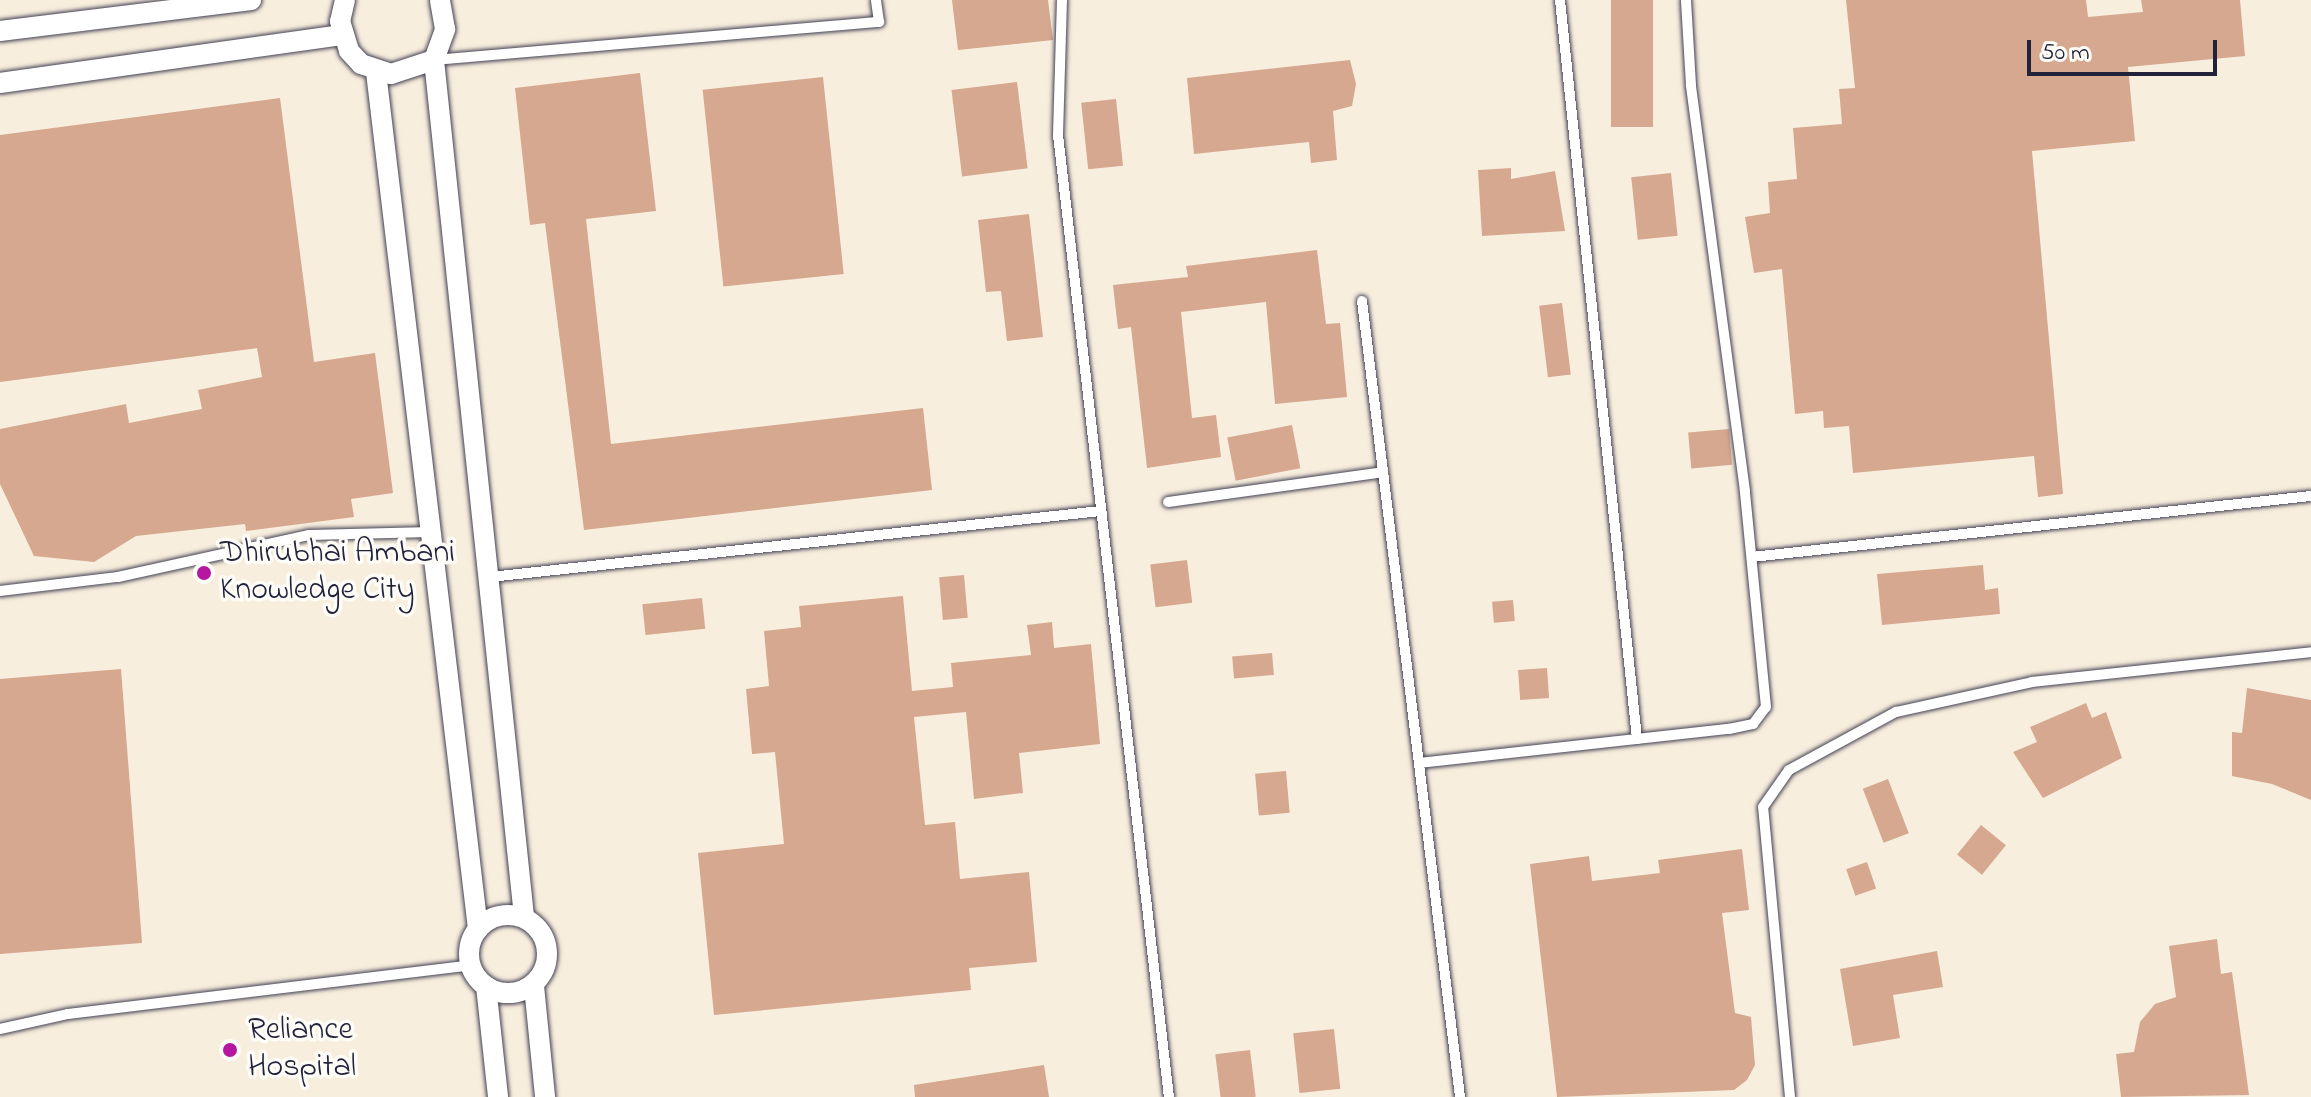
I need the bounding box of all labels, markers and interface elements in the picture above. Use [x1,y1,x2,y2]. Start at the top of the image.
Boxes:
scale bar [2031,24,2221,74]
text: 50 m [2041,36,2090,71]
place label: Dhirubhai Ambani Knowledge City [220,536,455,611]
marker: Dhirubhai Ambani Knowledge City [195,564,213,582]
place label: Reliance Hospital [248,1013,356,1088]
marker: Reliance Hospital [219,1039,241,1061]

